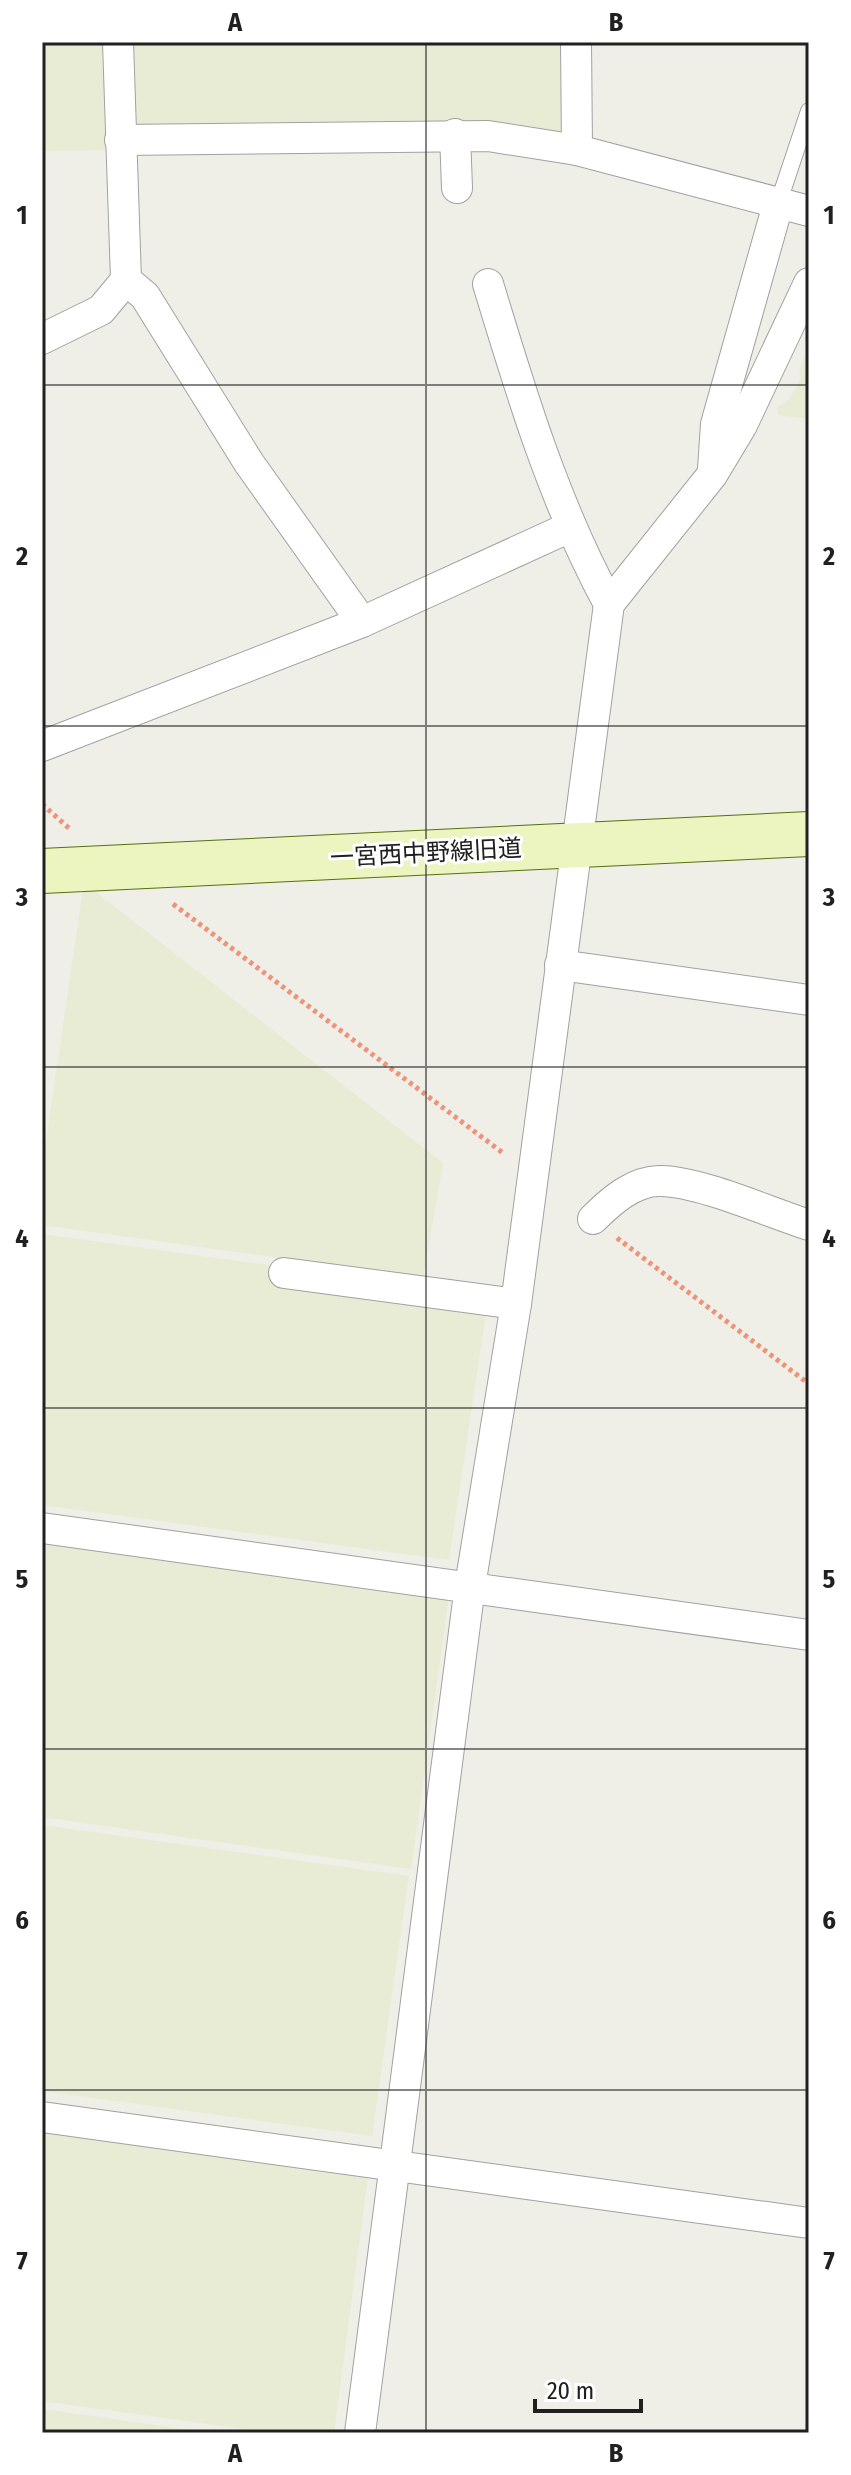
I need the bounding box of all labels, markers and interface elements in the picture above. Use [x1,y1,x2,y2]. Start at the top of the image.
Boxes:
text: A [227,7,243,38]
text: B [609,7,624,38]
text: 1 [17,200,28,231]
text: 1 [824,200,835,231]
text: 2 [15,541,28,572]
text: 2 [822,541,835,572]
street label: 一宮西中野線旧道 [329,834,523,872]
text: 3 [15,882,28,913]
text: 3 [822,882,835,913]
text: 4 [15,1223,29,1254]
text: 4 [822,1223,836,1254]
text: 5 [16,1564,29,1595]
text: 5 [823,1564,836,1595]
text: 6 [15,1905,29,1936]
text: 6 [822,1905,836,1936]
text: 7 [16,2246,28,2277]
text: 7 [823,2246,835,2277]
scale bar [535,2363,641,2413]
text: 20 m [547,2377,594,2405]
text: A [227,2438,243,2469]
text: B [609,2438,624,2469]

